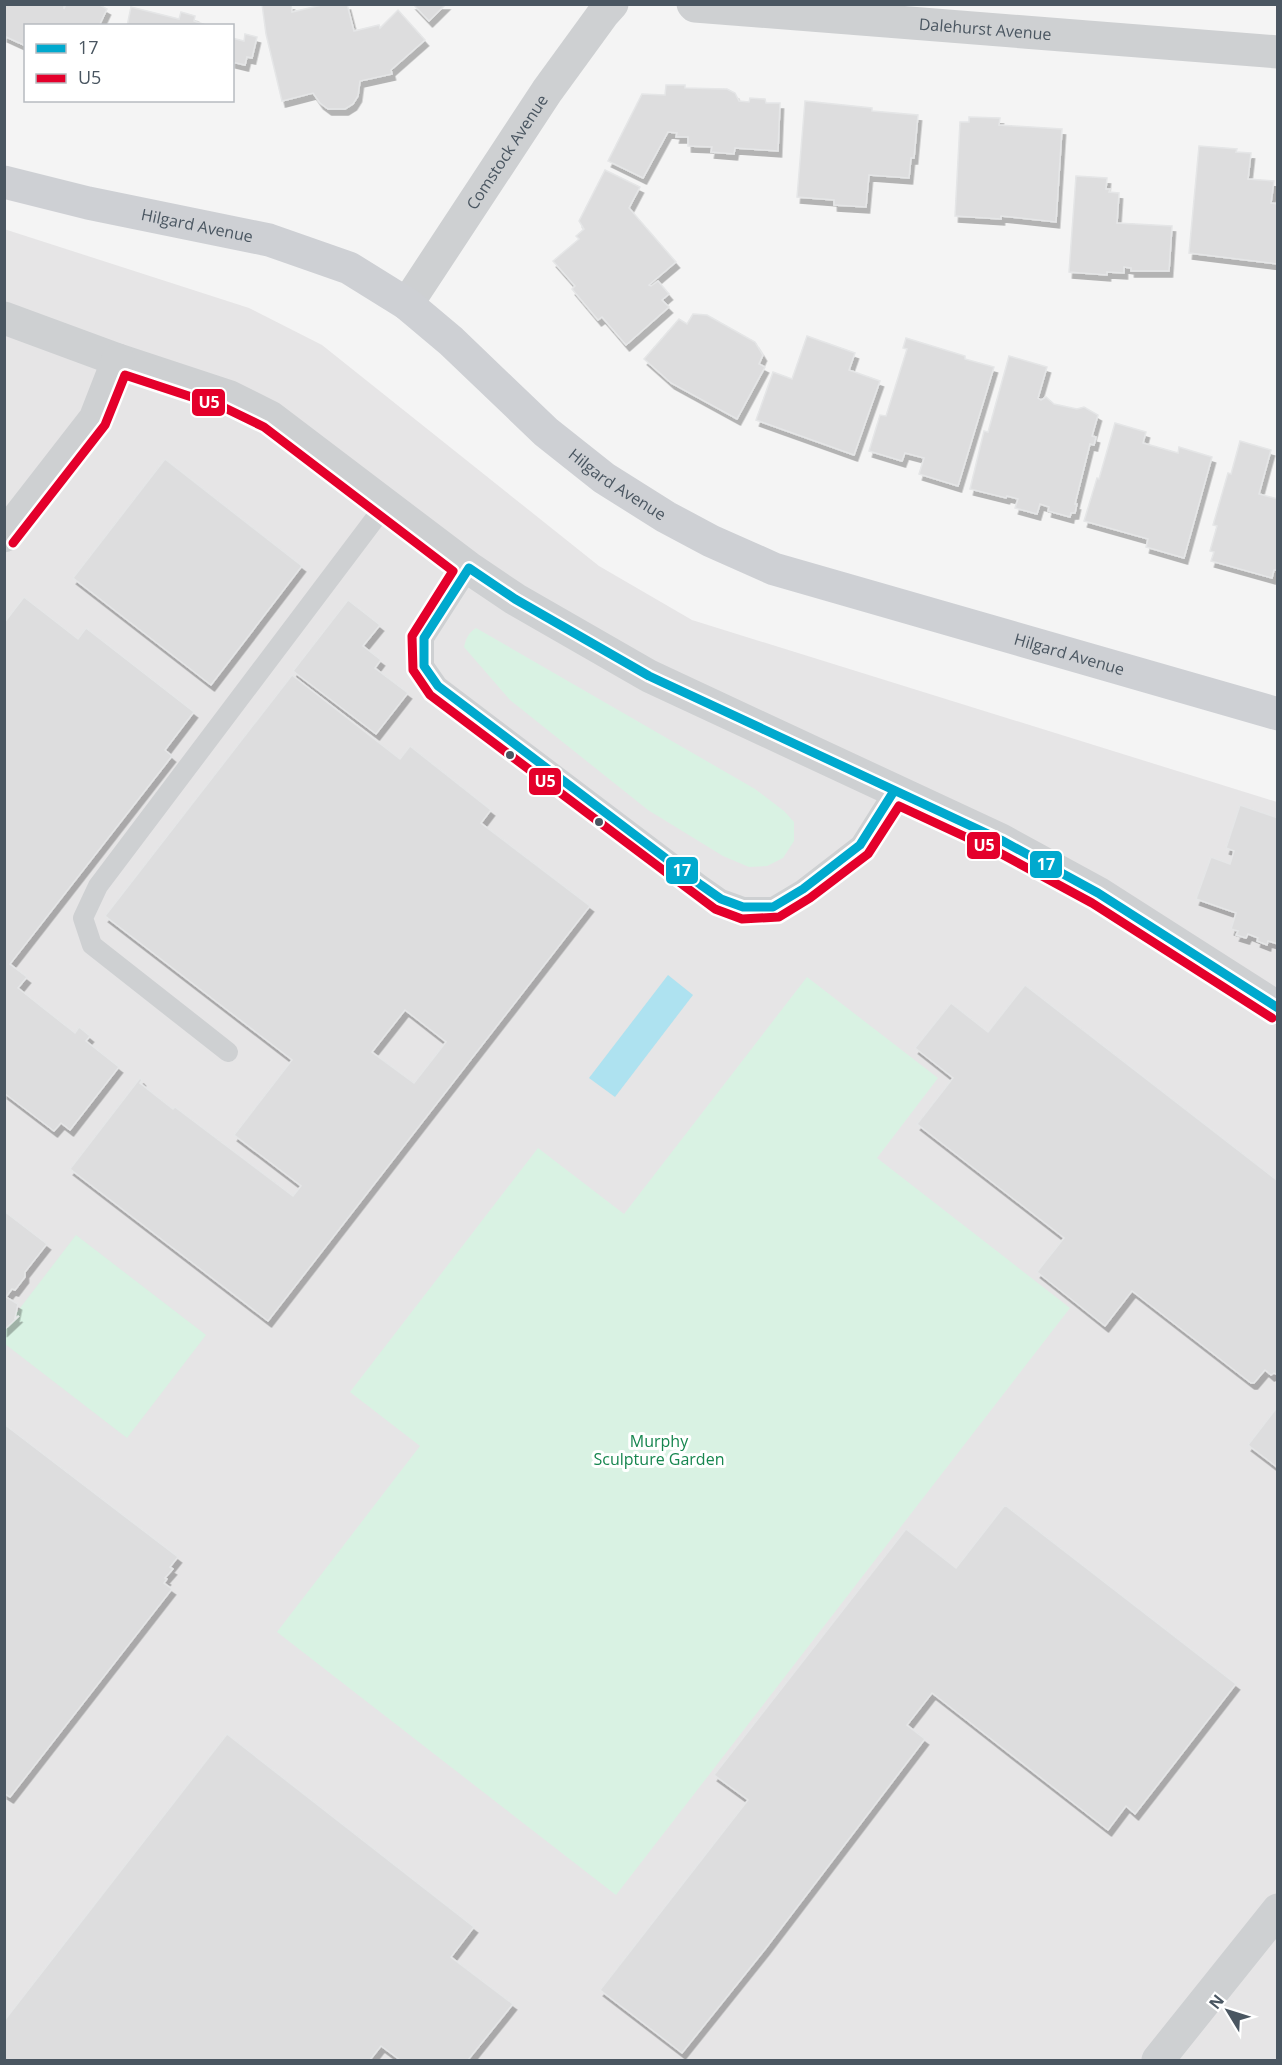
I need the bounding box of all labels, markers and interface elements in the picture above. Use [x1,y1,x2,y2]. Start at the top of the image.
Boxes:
street label: Dalehurst Avenue [918,13,1052,45]
legend [24,24,234,102]
text: 17 [78,35,99,59]
text: U5 [78,65,101,89]
street label: Comstock Avenue [461,90,553,214]
street label: Hilgard Avenue [139,203,255,247]
line badge: U5 [191,388,226,417]
text: U5 [198,391,220,413]
street label: Hilgard Avenue [564,443,670,525]
street label: Hilgard Avenue [1012,628,1127,680]
unlabelled marker [504,749,516,761]
line badge: U5 [528,767,562,796]
text: U5 [534,770,556,792]
unlabelled marker [593,816,605,828]
line badge: U5 [966,831,1001,860]
text: U5 [973,834,995,856]
line badge: 17 [1029,850,1063,879]
text: 17 [1037,853,1055,875]
line badge: 17 [665,856,699,885]
text: 17 [673,859,691,881]
park label: Murphy Sculpture Garden [594,1430,724,1470]
north arrow [1198,1981,1258,2041]
text: N [1204,1990,1229,2014]

